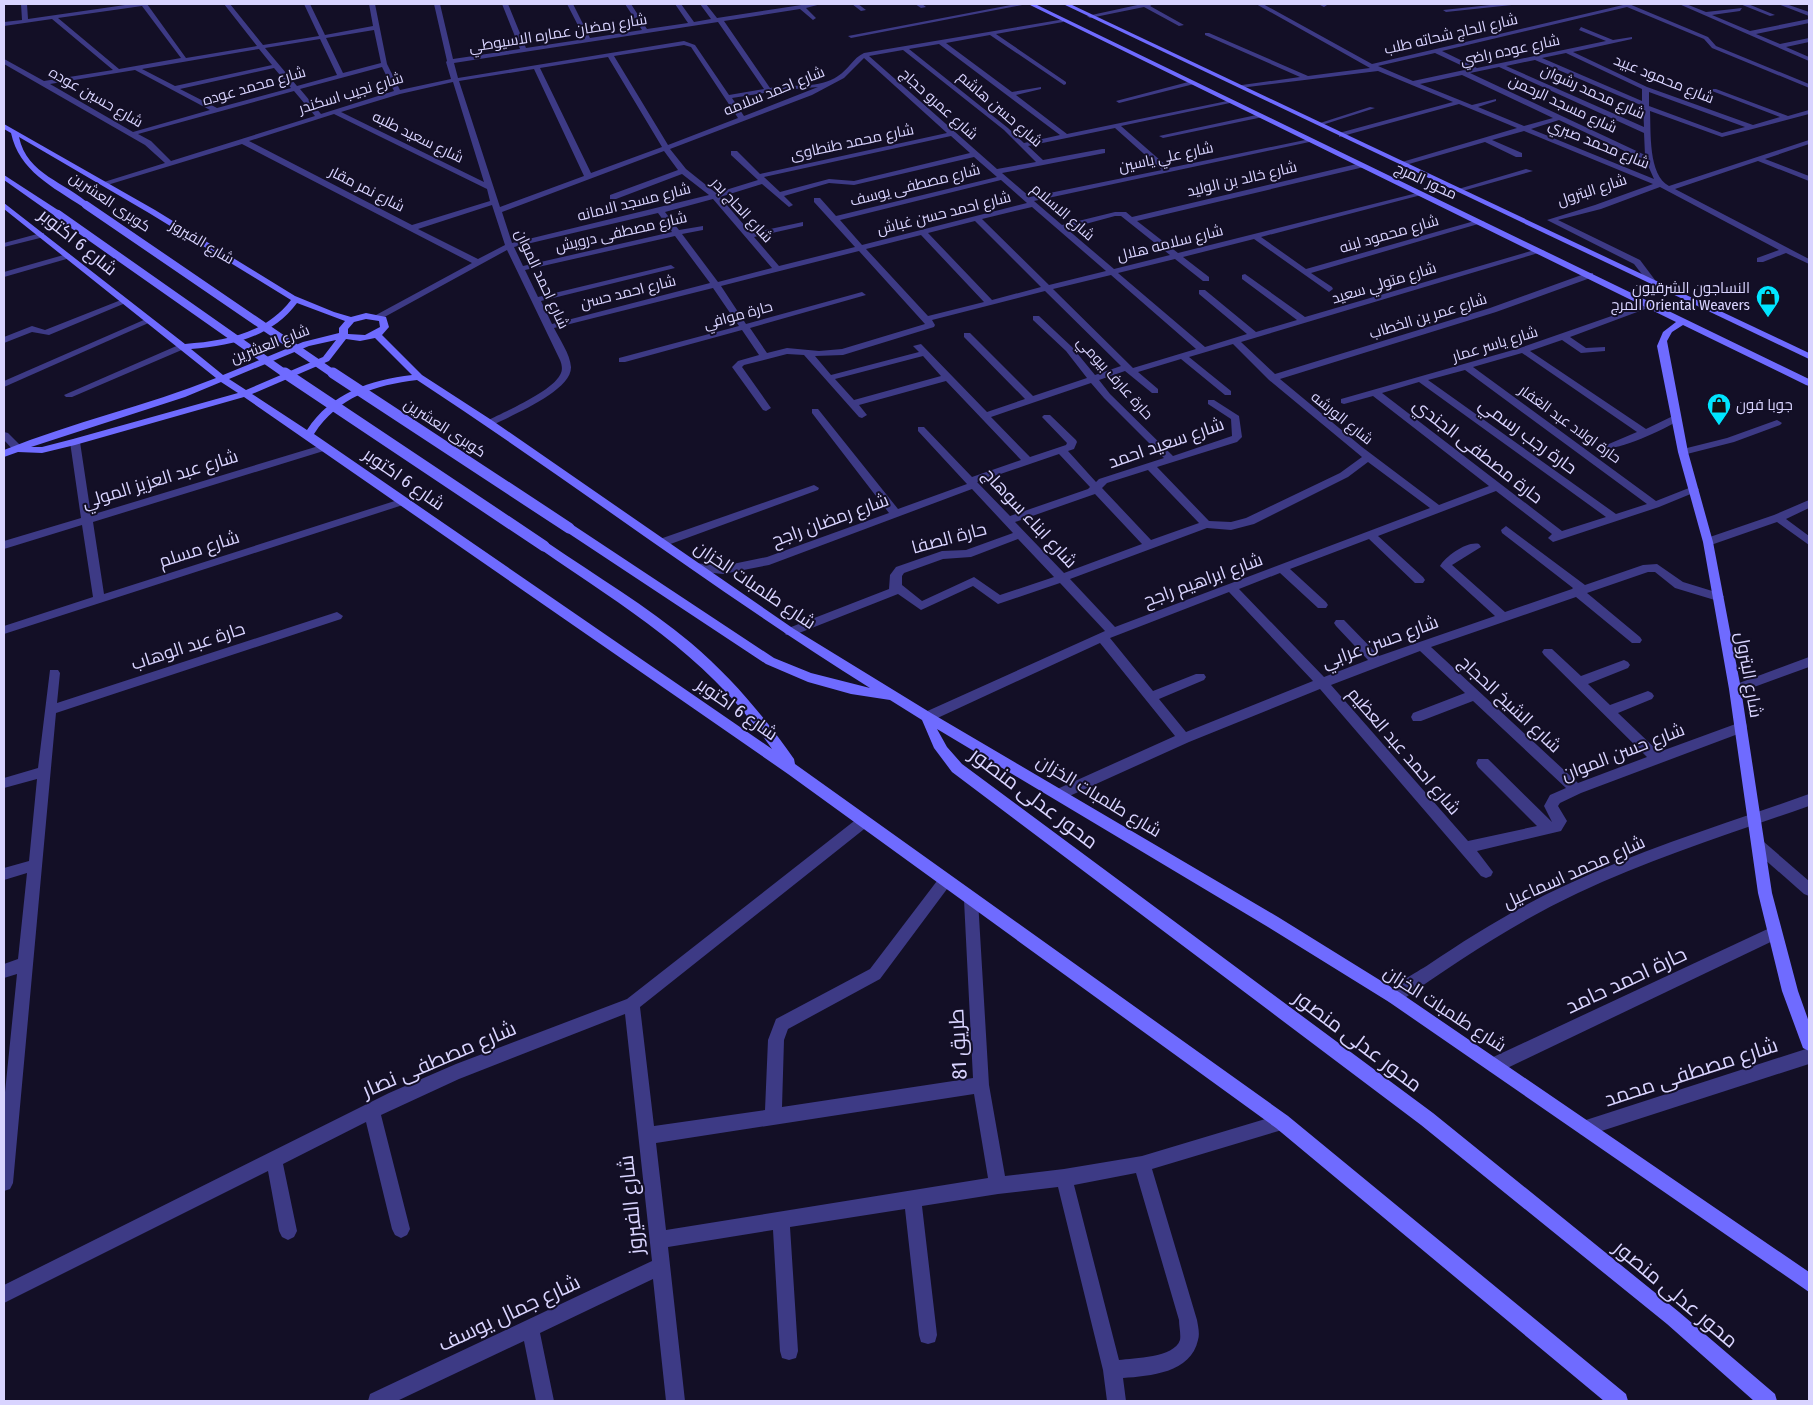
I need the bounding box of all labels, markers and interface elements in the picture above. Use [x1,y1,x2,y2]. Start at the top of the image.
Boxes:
street label: شارع رمضان عماره الاسيوطي [468,10,649,59]
street label: شارع الحاج شحاته طلب [1382,10,1520,60]
street label: شارع عوده راضي [1458,31,1562,72]
street label: شارع محمود عبيد [1610,51,1717,109]
street label: شارع محمد رشوان [1537,61,1648,125]
street label: شارع حسين عوده [45,63,146,133]
street label: شارع محمد عوده [200,63,308,111]
street label: شارع احمد سلامه [721,63,828,121]
street label: شارع عمرو حجاج [895,64,982,145]
street label: شارع حسن هاشم [953,67,1046,152]
street label: شارع نجيب اسكندر [296,69,406,120]
street label: شارع مسجد الرحمن [1505,71,1620,139]
street label: شارع سعيد طلبه [369,107,467,169]
street label: شارع محمد صبري [1545,116,1652,175]
street label: شارع محمد طنطاوى [789,120,916,166]
street label: شارع علي ياسين [1117,138,1216,179]
street label: شارع خالد بن الوليد [1185,158,1299,202]
street label: محور المرج [1391,159,1460,205]
street label: شارع مصطفى يوسف [848,160,982,212]
street label: شارع نمر مقار [324,162,408,217]
street label: كوبرى العشرين [65,168,154,237]
street label: شارع البترول [1555,170,1630,212]
street label: شارع الحاج بدر [705,173,777,248]
street label: شارع مسجد الامانه [575,179,693,227]
street label: شارع الاسلام [1026,180,1098,246]
street label: شارع احمد حسن غباش [875,188,1013,240]
street label: شارع 6 اكتوبر [33,203,122,281]
street label: شارع مصطفى درويش [553,208,689,258]
street label: شارع محمود لبنه [1337,211,1441,259]
street label: شارع الفيروز [165,215,237,270]
street label: شارع سلامه هلال [1115,221,1225,267]
street label: شارع احمد الموان [509,226,573,332]
street label: شارع متولي سعيد [1329,259,1439,310]
street label: شارع احمد حسن [578,271,678,315]
place label: النساجون الشرقيون المرج Oriental Weavers [1611,279,1750,316]
shop icon: النساجون الشرقيون المرج Oriental Weavers [1755,284,1781,318]
street label: شارع عمر بن الخطاب [1367,290,1490,344]
street label: حارة موافي [702,297,775,336]
street label: شارع العشرين [228,321,313,369]
street label: شارع ياسر عمار [1449,322,1541,368]
street label: حارة عارف بيومي [1071,333,1157,425]
street label: حارة اولاد عبد الغفار [1515,380,1625,467]
street label: شارع الورشه [1306,388,1377,450]
shop icon: جوبا فون [1706,392,1732,426]
street label: حارة رجب رسمي [1473,393,1581,481]
street label: حارة مصطفى الجندي [1407,394,1547,511]
street label: كوبرى العشرين [400,395,489,462]
place label: جوبا فون [1736,396,1793,415]
street label: شارع سعيد احمد [1105,413,1227,474]
street label: شارع 6 اكتوبر [358,442,449,516]
street label: شارع عبد العزيز المولي [79,445,242,516]
street label: شارع ابناء سوهاج [977,463,1082,573]
street label: شارع رمضان راجح [768,489,892,552]
street label: حارة الصفا [909,517,989,559]
street label: شارع مسلم [156,526,242,573]
street label: شارع طلمبات الخزان [689,536,820,635]
street label: شارع ابراهيم راجح [1140,548,1266,613]
street label: شارع حسن عرابي [1319,611,1442,676]
street label: حارة عبد الوهاب [128,617,248,675]
street label: شارع البترول [1730,630,1767,720]
street label: شارع الشيخ الحجاج [1453,651,1566,758]
street label: شارع 6 اكتوبر [691,672,782,746]
street label: شارع احمد عبد العظيم [1342,683,1465,820]
street label: شارع حسن الموان [1558,718,1688,787]
street label: محور عدلى منصور [964,741,1103,855]
street label: شارع طلمبات الخزان [1032,750,1166,843]
street label: شارع محمد اسماعيل [1500,831,1649,914]
street label: حارة احمد حامد [1561,941,1691,1019]
street label: شارع طلمبات الخزان [1379,961,1511,1058]
street label: محور عدلى منصور [1288,984,1427,1098]
street label: طريق 81 [943,1008,973,1080]
street label: شارع مصطفى نصار [357,1015,520,1104]
street label: شارع مصطفى محمد [1601,1032,1782,1113]
street label: شارع الفيروز [613,1154,650,1257]
street label: محور عدلى منصور [1608,1234,1743,1353]
street label: شارع جمال يوسف [434,1269,585,1358]

